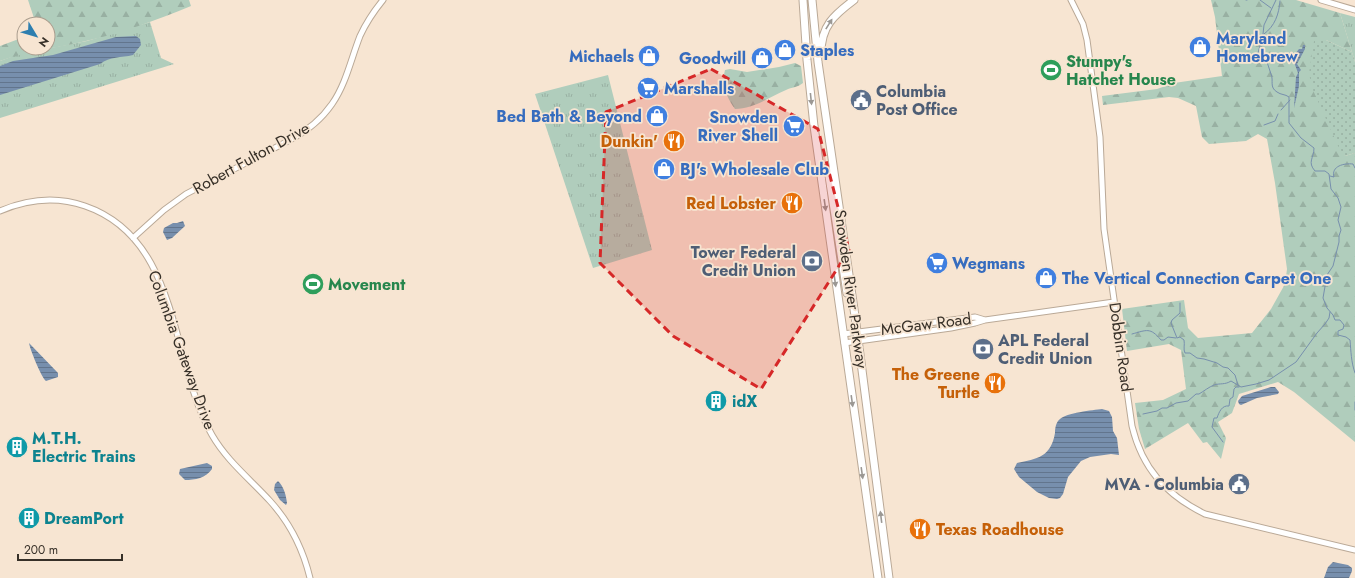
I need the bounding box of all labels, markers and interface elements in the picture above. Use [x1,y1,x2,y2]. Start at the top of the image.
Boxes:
north arrow [16,16,56,56]
one-way arrow [825,18,832,29]
place label: Maryland Homebrew [1216,27,1298,68]
text: N [35,34,53,51]
shop icon: Maryland Homebrew [1187,34,1213,60]
shop icon: Staples [772,37,798,63]
place label: Staples [800,39,854,62]
shop icon: Michaels [636,43,662,69]
place label: Michaels [569,45,634,68]
shop icon: Goodwill [749,45,775,71]
place label: Goodwill [679,47,746,70]
place label: Stumpy's Hatchet House [1066,50,1176,91]
sports icon: Stumpy's Hatchet House [1038,57,1064,83]
supermarket icon: Marshalls [635,75,661,101]
place label: Marshalls [664,77,734,100]
place label: Columbia Post Office [876,80,958,121]
public building icon: Columbia Post Office [848,87,874,113]
one-way arrow [808,93,814,105]
shop icon: Bed Bath & Beyond [644,103,670,129]
place label: Bed Bath & Beyond [496,105,642,128]
place label: Snowden River Shell [698,106,778,147]
supermarket icon: Snowden River Shell [781,113,807,139]
street label: Robert Fulton Drive [188,116,314,200]
restaurant icon: Dunkin' [661,128,687,154]
place label: Dunkin' [601,130,658,153]
shop icon: BJ's Wholesale Club [651,156,677,182]
place label: BJ's Wholesale Club [680,158,829,181]
restaurant icon: Red Lobster [779,190,805,216]
place label: Red Lobster [686,192,776,215]
one-way arrow [822,198,828,211]
street label: Snowden River Parkway [828,208,874,371]
place label: Tower Federal Credit Union [691,241,796,282]
bank icon: Tower Federal Credit Union [799,248,825,274]
supermarket icon: Wegmans [924,250,950,276]
place label: Wegmans [952,252,1025,275]
shop icon: The Vertical Connection Carpet One [1033,265,1059,291]
street label: Columbia Gateway Drive [142,267,222,433]
place label: The Vertical Connection Carpet One [1062,267,1331,290]
sports icon: Movement [300,271,326,297]
place label: Movement [328,273,406,296]
one-way arrow [832,275,838,287]
street label: Dobbin Road [1103,301,1139,393]
street label: McGaw Road [880,307,972,341]
place label: APL Federal Credit Union [997,329,1092,370]
bank icon: APL Federal Credit Union [970,336,996,362]
place label: The Greene Turtle [892,363,980,404]
restaurant icon: The Greene Turtle [982,370,1008,396]
building icon: idX [703,388,729,414]
place label: idX [732,390,757,413]
one-way arrow [849,395,855,407]
place label: M.T.H. Electric Trains [32,427,136,468]
building icon: M.T.H. Electric Trains [4,434,30,460]
one-way arrow [859,467,865,480]
public building icon: MVA - Columbia [1226,471,1252,497]
place label: MVA - Columbia [1104,473,1224,496]
building icon: DreamPort [16,505,42,531]
place label: DreamPort [44,507,124,530]
one-way arrow [878,511,884,523]
restaurant icon: Texas Roadhouse [907,516,933,542]
place label: Texas Roadhouse [936,518,1064,541]
scale bar [18,536,122,562]
text: 200 m [24,541,58,559]

